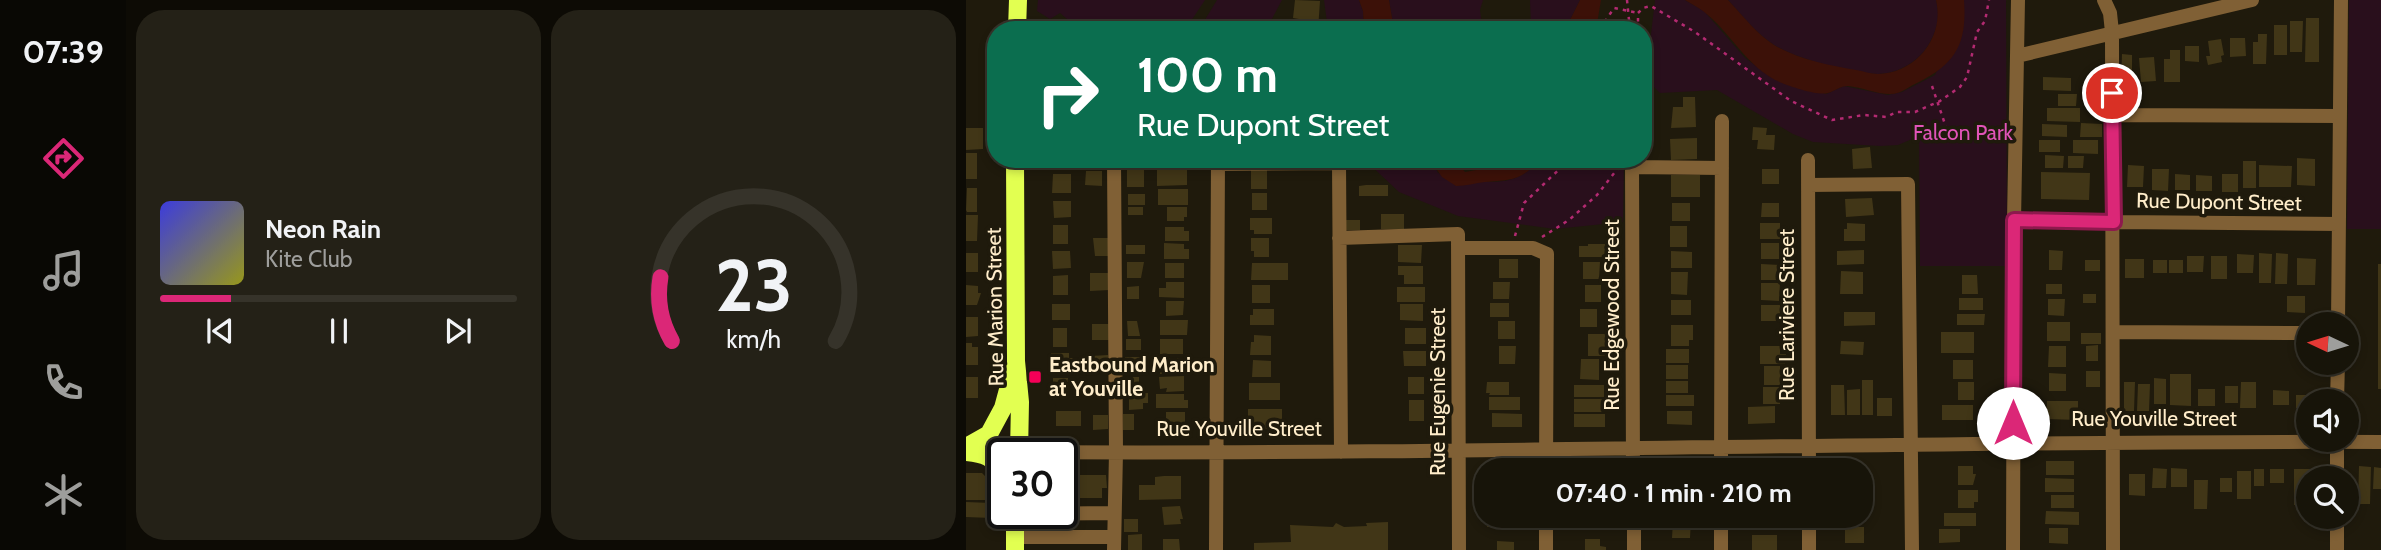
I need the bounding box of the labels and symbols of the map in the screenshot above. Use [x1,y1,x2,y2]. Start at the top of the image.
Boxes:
pin [2082,63,2142,123]
park label: Falcon Park [1913,120,2014,145]
street label: Rue Dupont Street [2136,188,2302,215]
street label: Rue Edgewood Street [1599,219,1624,411]
street label: Rue Marion Street [981,227,1008,387]
street label: Rue Lariviere Street [1774,229,1799,401]
street label: Rue Eugenie Street [1425,308,1450,476]
north arrow [2296,312,2359,374]
place label: Eastbound Marion at Youville [1049,352,1215,401]
marker: Eastbound Marion at Youville [1027,369,1043,385]
position arrow [1976,386,2050,460]
street label: Rue Youville Street [2071,406,2237,431]
street label: Rue Youville Street [1156,416,1322,441]
speed limit sign: 30 [987,438,1078,529]

